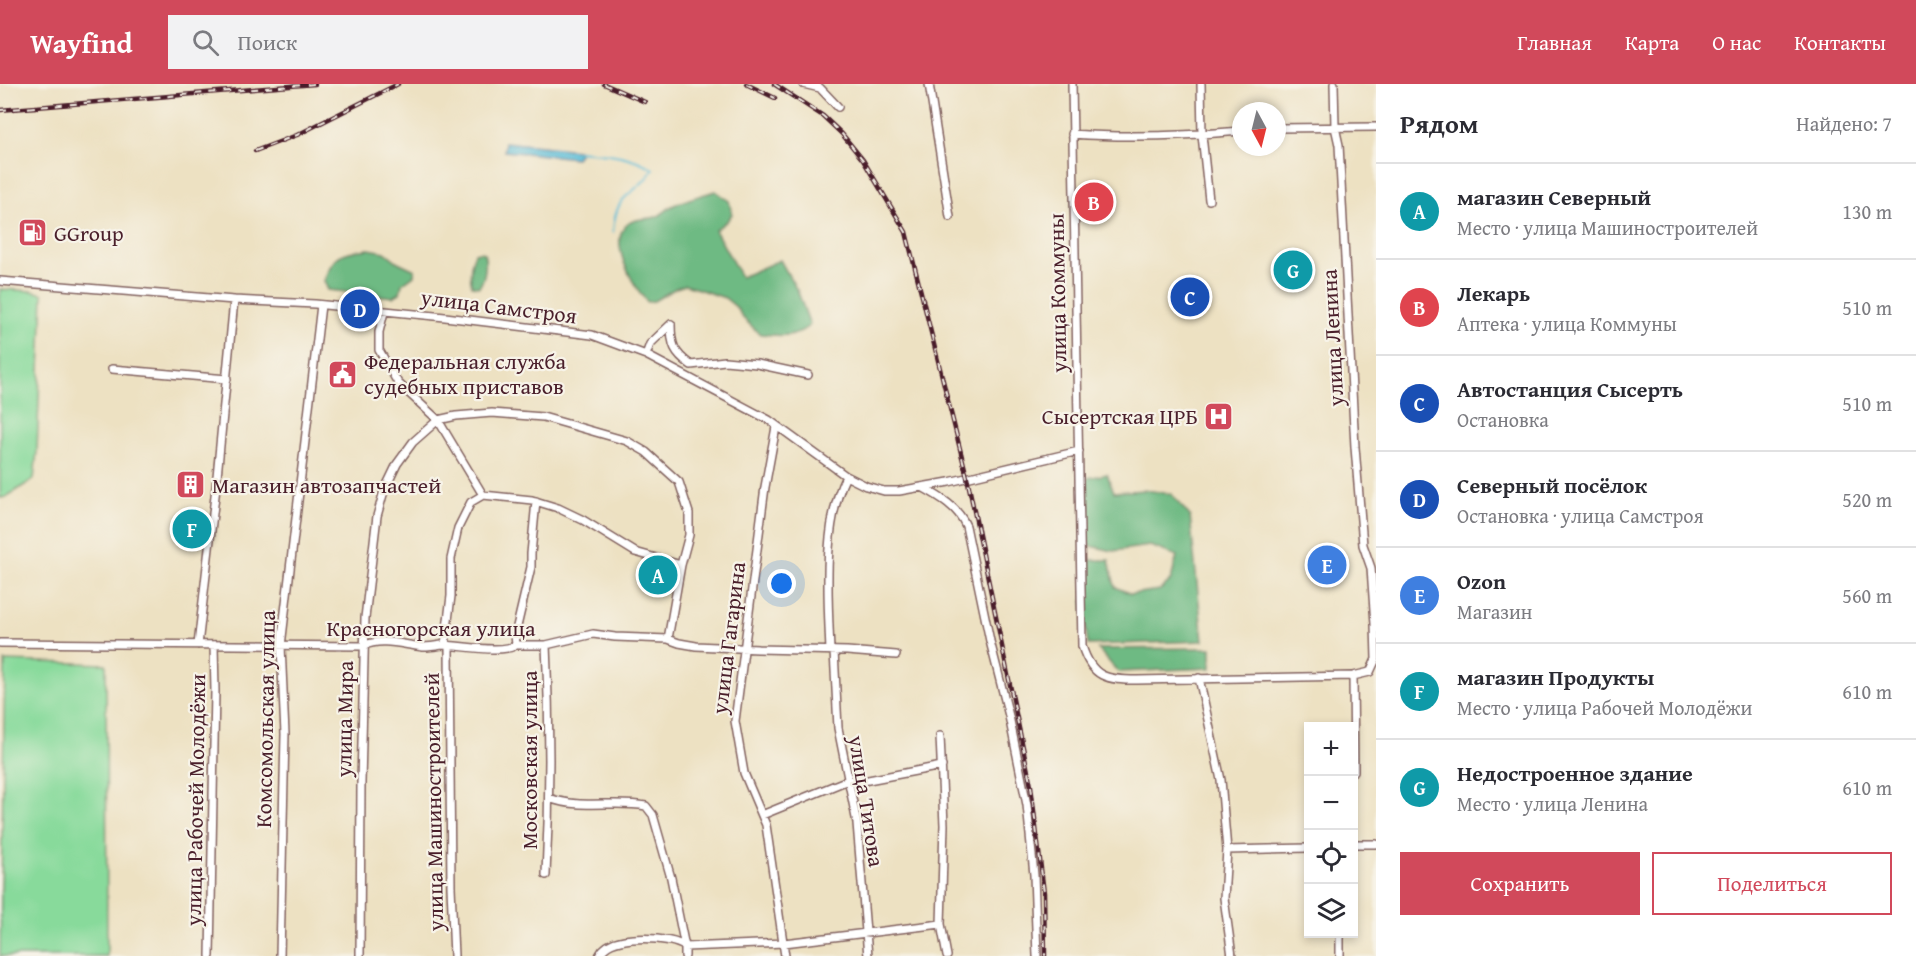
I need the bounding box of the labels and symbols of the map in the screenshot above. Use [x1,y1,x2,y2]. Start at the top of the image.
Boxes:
north arrow [1232,102,1286,156]
pin: B [1074,180,1114,224]
street label: улица Коммуны [1040,213,1074,374]
fuel station icon: GGroup [17,217,49,249]
place label: GGroup [54,217,124,249]
pin: G [1274,248,1312,292]
street label: улица Ленина [1312,268,1352,409]
pin: C [1170,274,1210,320]
street label: улица Самстроя [418,280,579,331]
pin: D [340,286,380,332]
place label: Федеральная служба судебных приставов [364,345,566,402]
public building icon: Федеральная служба судебных приставов [327,358,359,390]
place label: Сысертская ЦРБ [1042,400,1198,432]
hospital icon: Сысертская ЦРБ [1203,400,1235,432]
building icon: Магазин автозапчастей [175,469,207,501]
place label: Магазин автозапчастей [212,469,441,501]
pin: F [172,506,212,552]
pin: E [1308,542,1346,588]
pin: A [638,552,678,598]
street label: улица Гагарина [703,559,753,717]
your location [767,569,796,598]
street label: Комсомольская улица [247,609,283,828]
street label: Красногорская улица [326,612,536,644]
street label: улица Мира [327,660,361,779]
street label: Московская улица [513,670,545,849]
street label: улица Машиностроителей [415,672,451,933]
street label: улица Рабочей Молодёжи [177,674,213,927]
street label: улица Титова [841,732,893,870]

